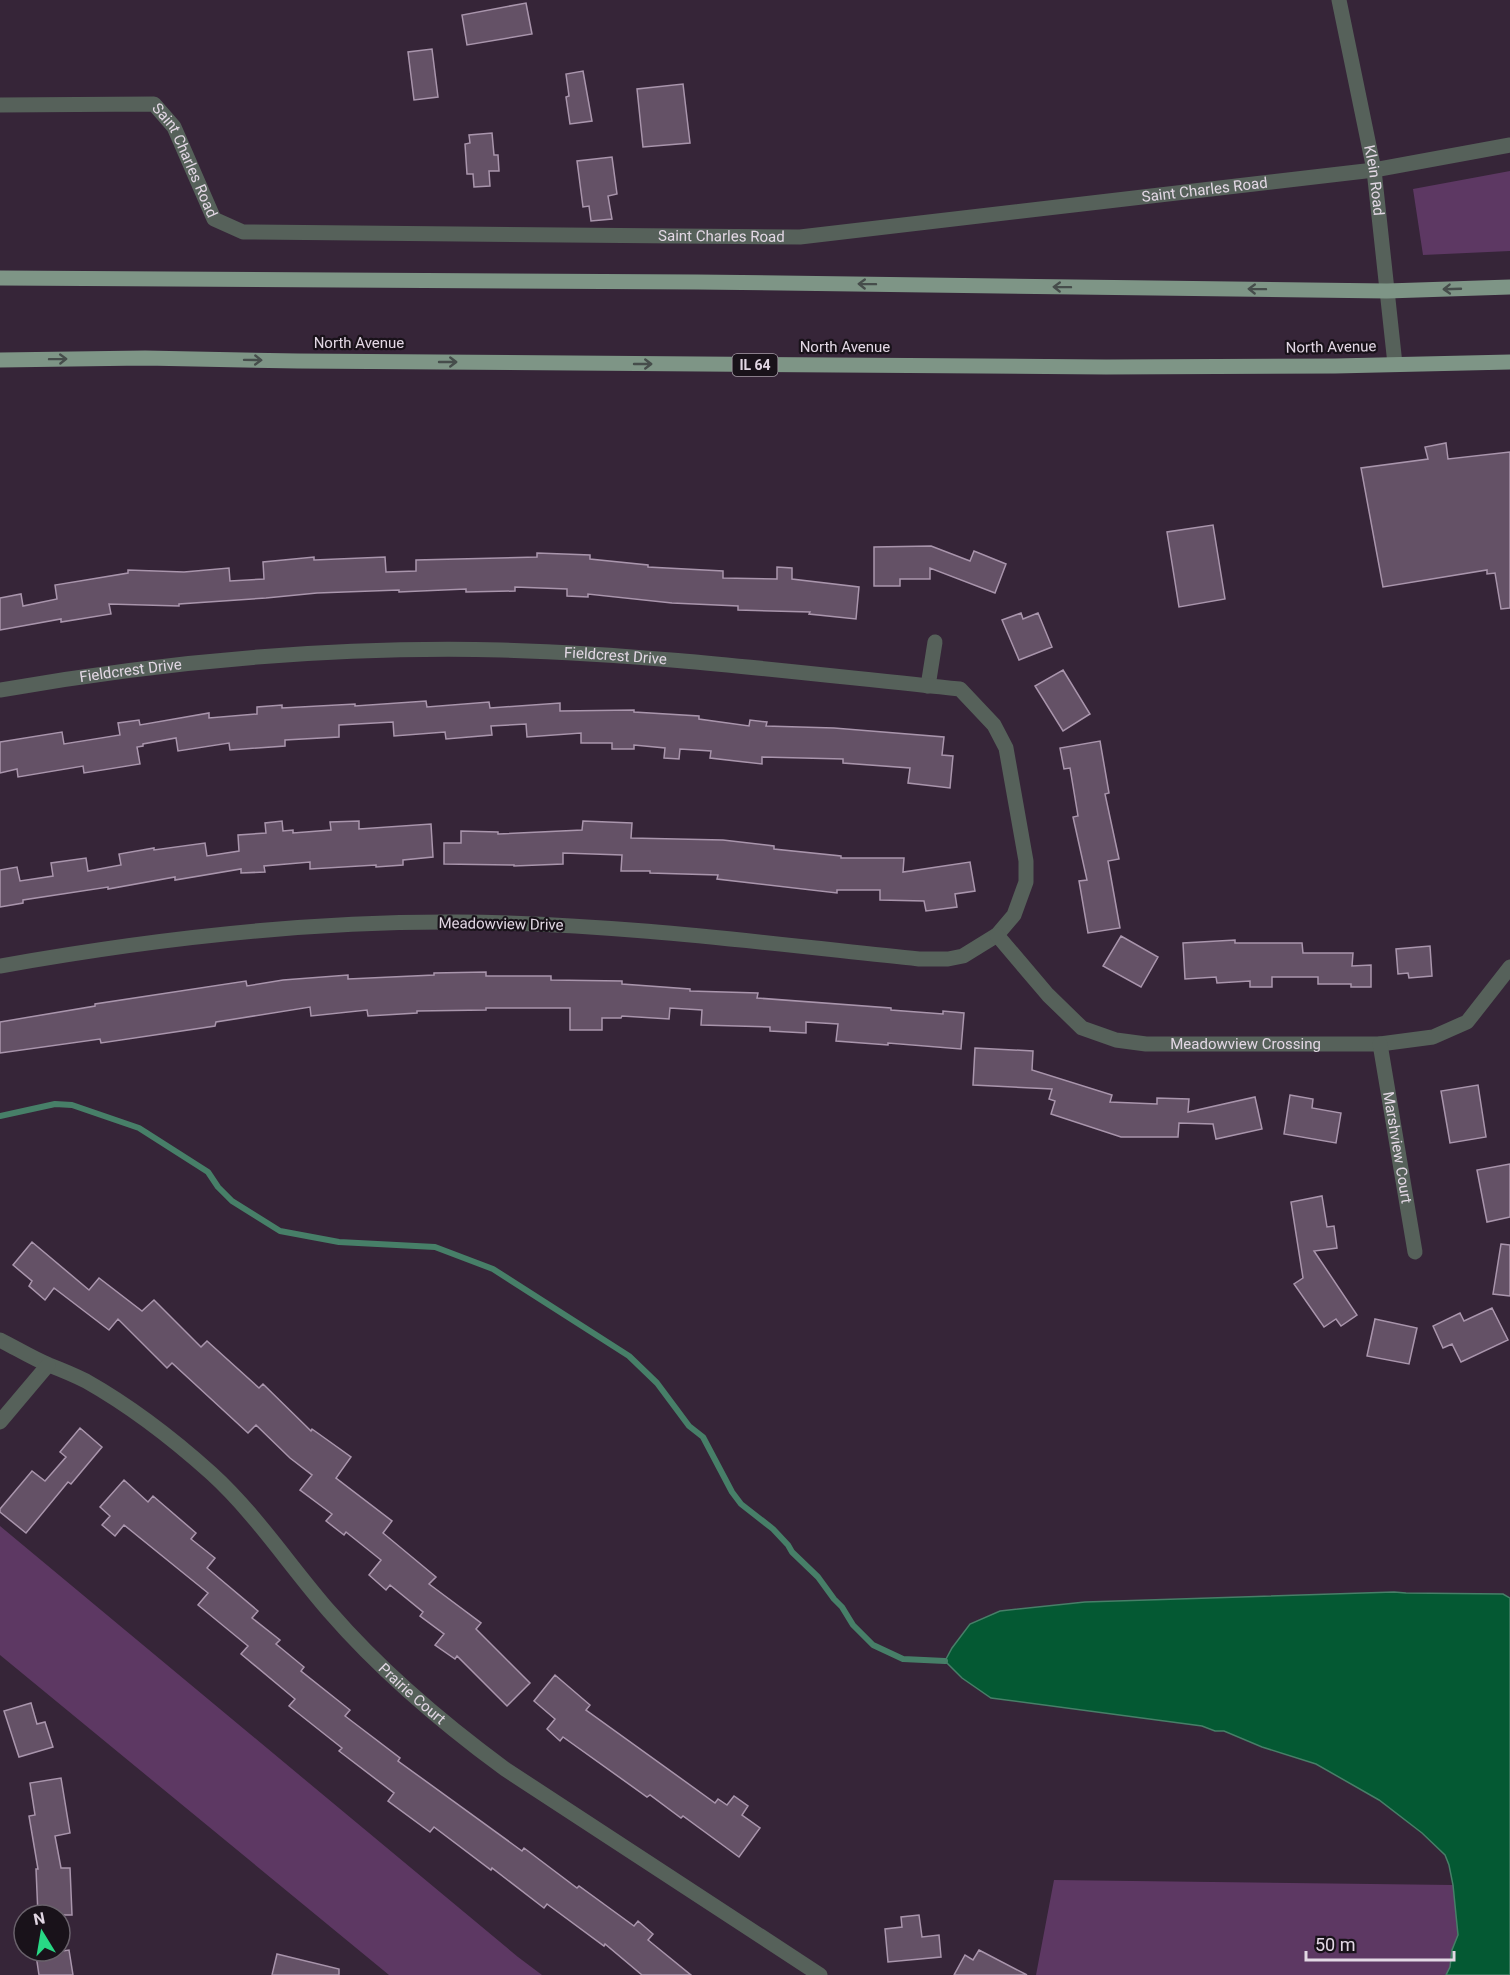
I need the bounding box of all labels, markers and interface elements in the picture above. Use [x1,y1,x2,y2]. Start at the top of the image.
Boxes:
street label: Saint Charles Road [148,99,221,220]
street label: Klein Road [1360,144,1388,217]
street label: Saint Charles Road [1141,173,1269,206]
street label: Saint Charles Road [658,227,785,246]
one-way arrow [857,278,877,290]
one-way arrow [1052,281,1072,293]
one-way arrow [1247,283,1267,295]
one-way arrow [1442,283,1462,294]
street label: North Avenue [314,334,404,352]
street label: North Avenue [1286,337,1377,357]
street label: North Avenue [800,338,890,356]
one-way arrow [48,353,68,365]
one-way arrow [243,354,263,366]
road number: IL 64 [732,354,777,376]
one-way arrow [438,356,458,368]
one-way arrow [633,358,653,370]
street label: Fieldcrest Drive [564,643,668,668]
street label: Fieldcrest Drive [78,655,183,686]
street label: Meadowview Drive [438,914,564,934]
street label: Meadowview Crossing [1170,1035,1321,1053]
street label: Marshview Court [1379,1090,1416,1205]
street label: Prairie Court [375,1659,449,1728]
north arrow [12,1903,72,1963]
text: N [32,1908,47,1929]
scale bar [1306,1924,1454,1962]
text: 50 m [1315,1934,1355,1955]

